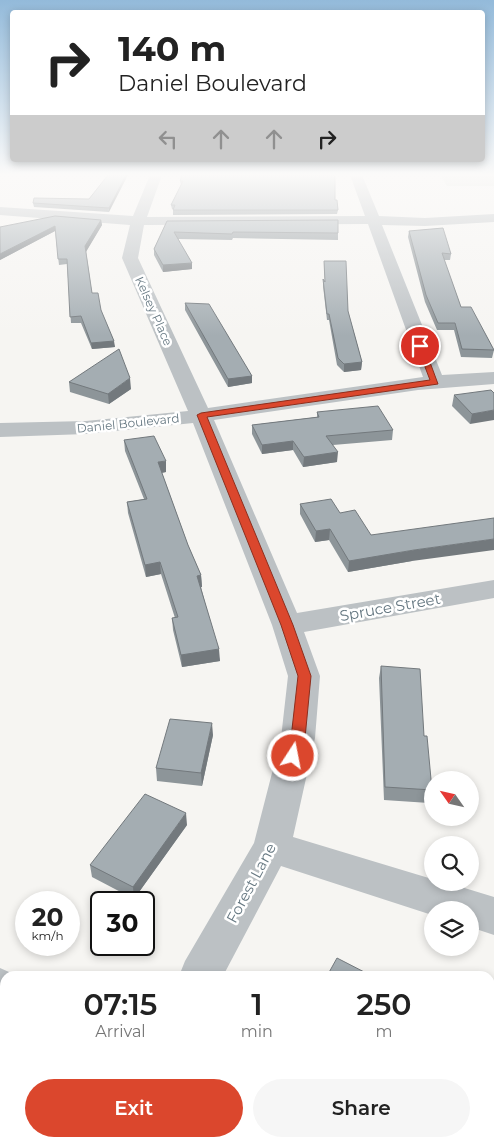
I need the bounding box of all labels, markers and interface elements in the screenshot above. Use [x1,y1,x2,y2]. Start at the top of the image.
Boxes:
text: 140 m [118,27,226,70]
icon: right [35,30,100,95]
text: Daniel Boulevard [118,70,307,97]
icon: left [154,125,182,153]
icon: ahead [207,125,235,153]
icon: ahead [260,125,288,153]
icon: right [313,125,341,153]
street label: Kelsey Place [132,274,176,348]
pin [399,325,441,367]
icon: arrive [406,332,434,360]
street label: Daniel Boulevard [76,410,180,436]
street label: Spruce Street [338,589,442,625]
position arrow [266,729,318,781]
north arrow [424,771,479,826]
map controls [424,771,479,956]
button: search [424,836,479,891]
street label: Forest Lane [222,840,280,926]
speed limit sign: 30 [90,891,155,956]
button: layers [424,901,479,956]
text: 20 [32,902,63,932]
text: km/h [31,928,64,943]
text: 07:15 [83,986,157,1023]
text: 1 [251,986,263,1023]
text: 250 [356,986,412,1023]
text: Arrival [95,1022,146,1041]
text: min [241,1022,273,1041]
text: m [375,1022,392,1041]
button: Exit [25,1079,243,1137]
button: Share [253,1079,470,1137]

